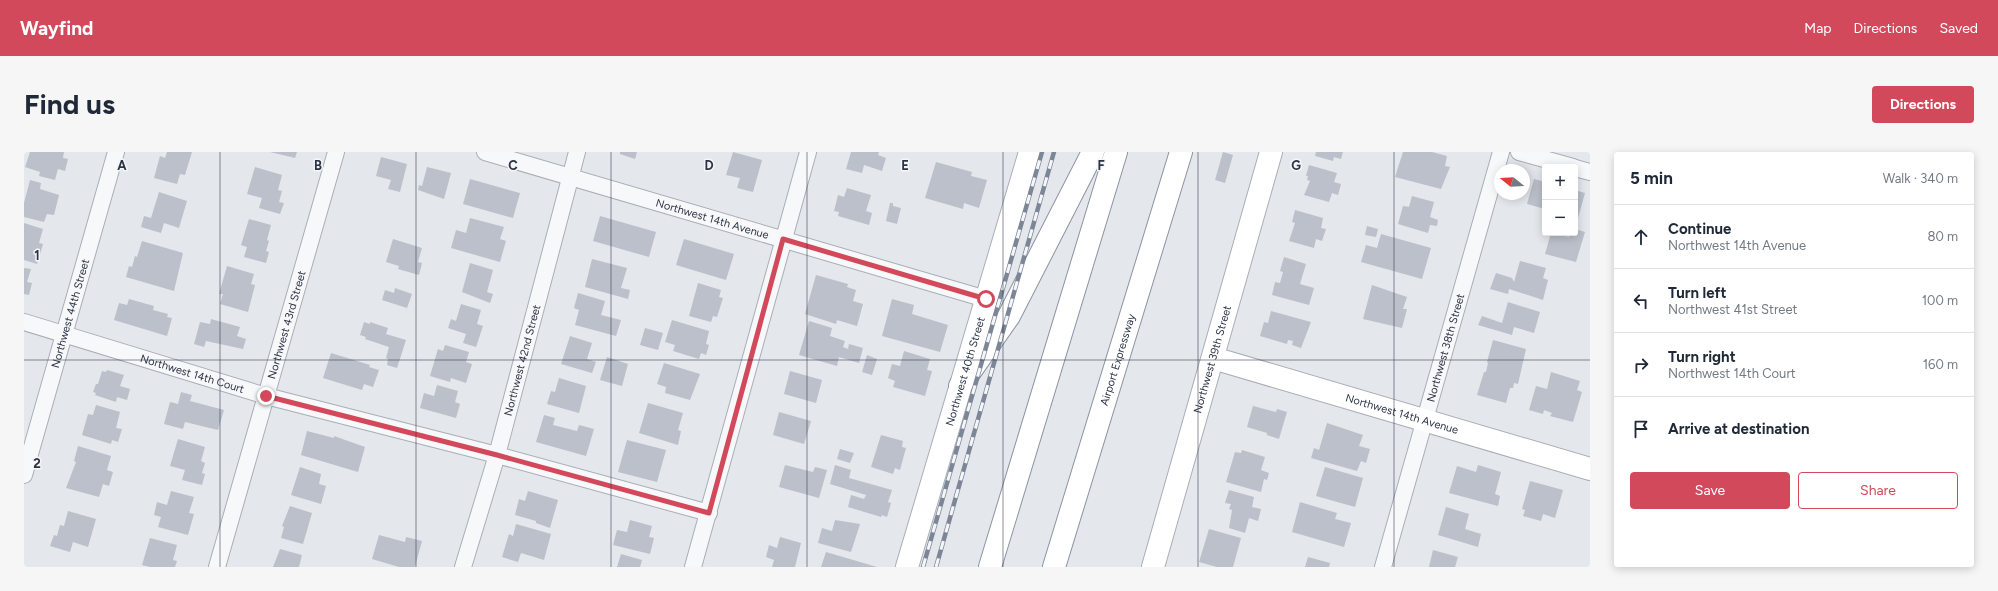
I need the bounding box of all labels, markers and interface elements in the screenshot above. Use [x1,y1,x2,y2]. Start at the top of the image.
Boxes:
text: Wayfind [20,17,93,40]
text: Map [1804,20,1832,37]
text: Directions [1854,20,1917,37]
text: Saved [1939,20,1978,37]
button: Directions [1872,86,1974,123]
text: Find us [24,87,115,121]
text: A [117,158,127,173]
text: B [314,158,322,173]
text: C [508,158,518,173]
text: D [704,158,714,173]
text: E [901,158,909,173]
text: F [1097,158,1105,173]
text: G [1291,158,1301,173]
north arrow [1494,164,1530,200]
map controls [1542,164,1578,236]
button: + [1542,164,1578,200]
text: 5 min [1630,168,1673,188]
text: Walk · 340 m [1883,171,1958,186]
street label: Northwest 14th Avenue [654,196,770,241]
button: − [1542,200,1578,236]
text: Continue [1668,220,1731,238]
icon: ahead [1630,226,1652,248]
text: 80 m [1927,229,1958,244]
text: Northwest 14th Avenue [1668,238,1806,253]
text: 1 [34,248,40,263]
street label: Northwest 44th Street [48,257,92,370]
street label: Northwest 43rd Street [265,269,308,380]
text: Turn left [1668,284,1726,302]
route start [977,290,995,308]
icon: left [1630,290,1652,312]
street label: Northwest 38th Street [1424,292,1467,403]
text: 100 m [1922,293,1958,308]
text: Northwest 41st Street [1668,302,1797,317]
street label: Northwest 42nd Street [501,303,543,417]
street label: Northwest 39th Street [1191,304,1234,415]
street label: Airport Expressway [1097,312,1138,407]
street label: Northwest 40th Street [943,315,987,428]
text: Turn right [1668,348,1736,366]
street label: Northwest 14th Court [139,351,246,395]
icon: right [1630,354,1652,376]
text: 160 m [1923,357,1958,372]
text: Northwest 14th Court [1668,366,1796,381]
route end [257,387,275,405]
street label: Northwest 14th Avenue [1344,391,1460,436]
icon: arrive [1630,418,1652,440]
text: Arrive at destination [1668,420,1809,438]
text: 2 [33,456,41,471]
button: Save [1630,472,1790,509]
button: Share [1798,472,1958,509]

